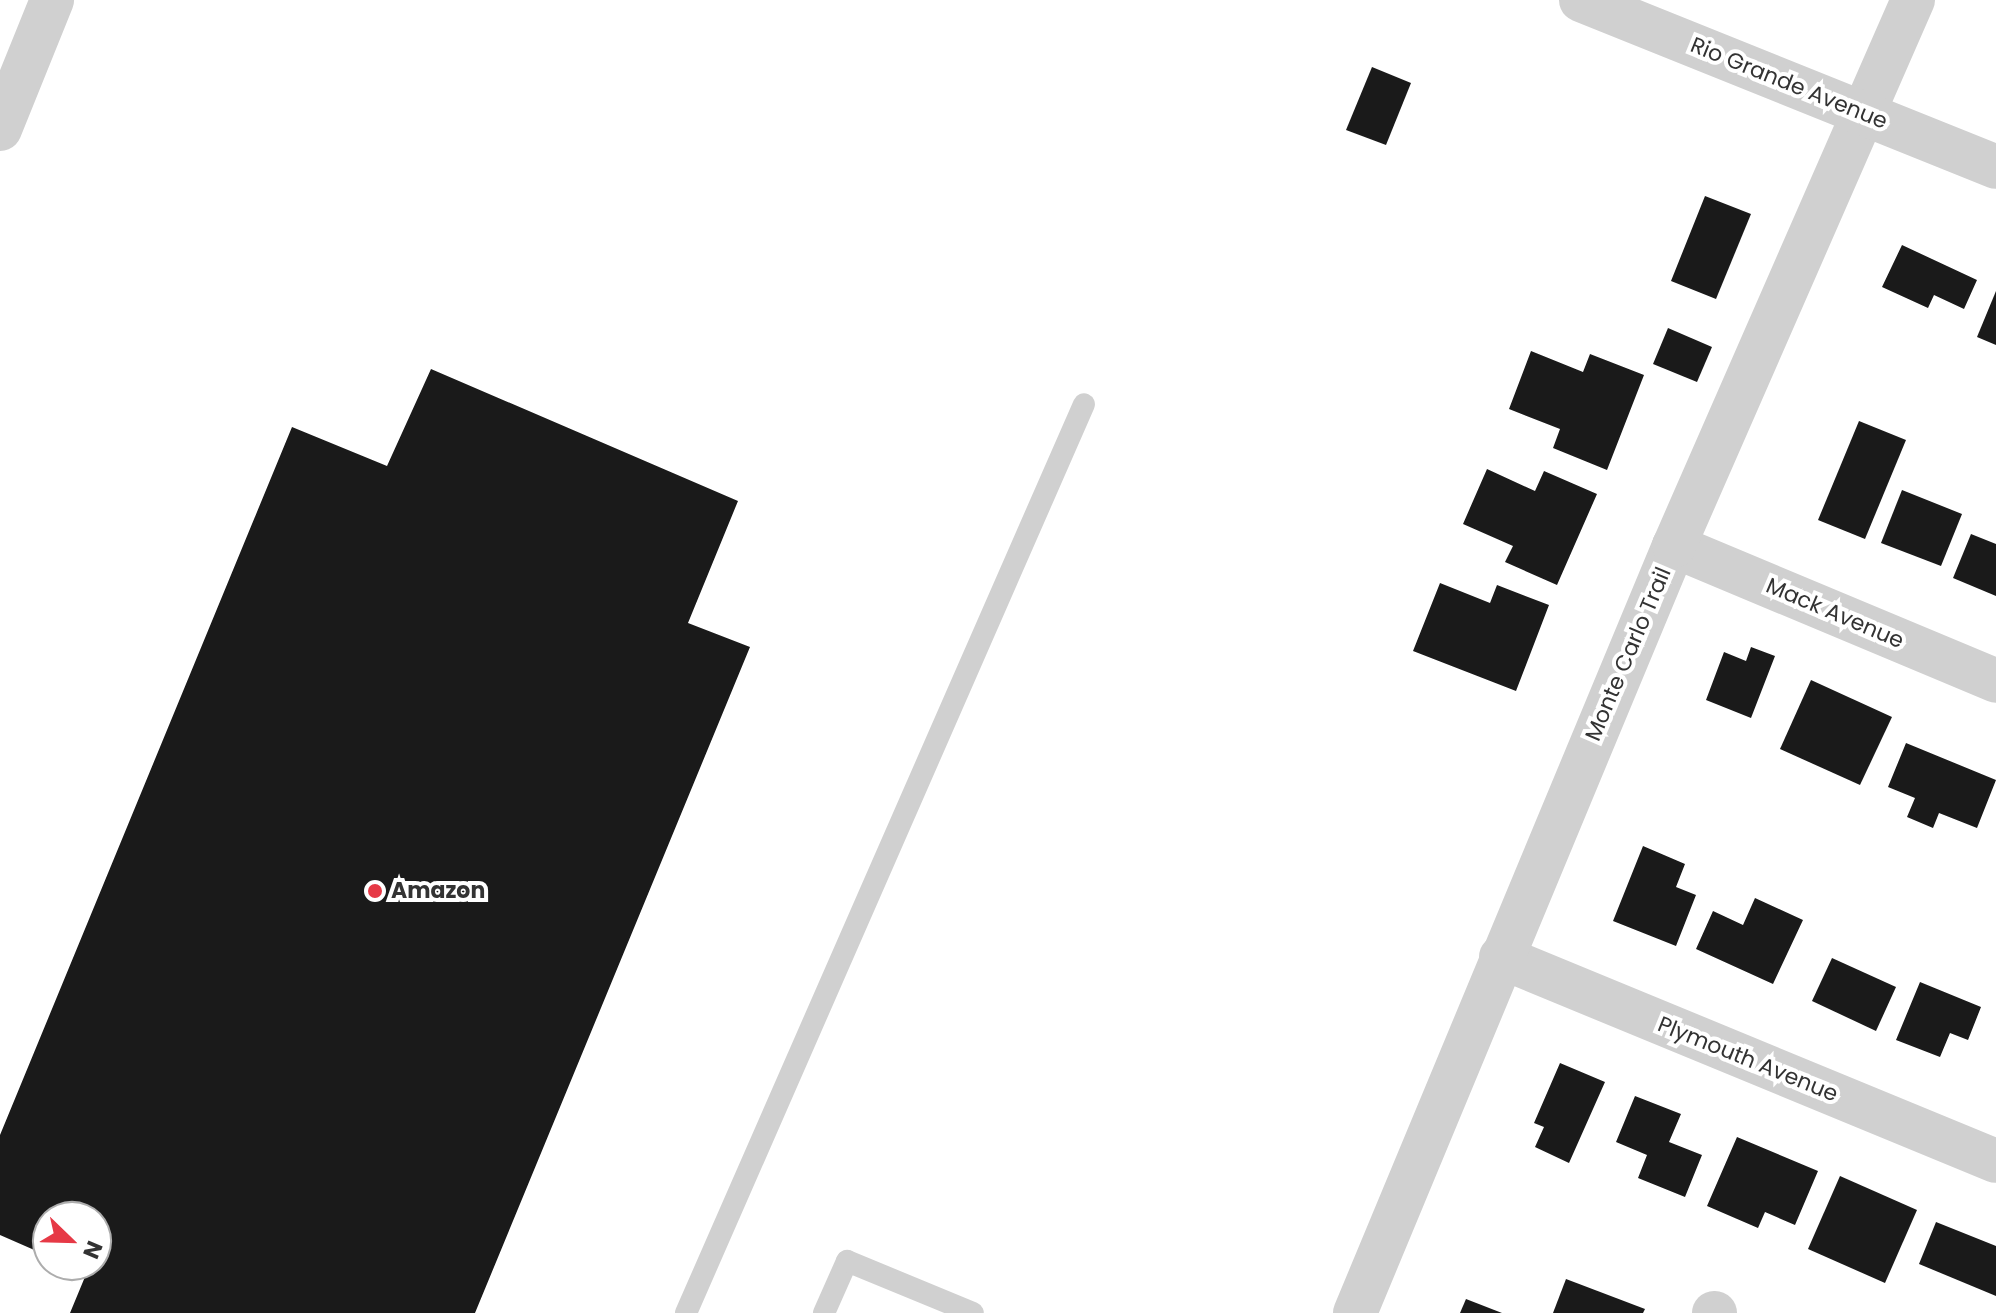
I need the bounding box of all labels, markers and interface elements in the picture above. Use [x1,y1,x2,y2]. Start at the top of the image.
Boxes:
street label: Rio Grande Avenue [1687,31,1891,135]
street label: Monte Carlo Trail [1580,563,1676,745]
street label: Mack Avenue [1762,572,1908,654]
place label: Amazon [391,878,485,904]
marker: Amazon [366,882,384,900]
street label: Plymouth Avenue [1654,1011,1842,1107]
north arrow [32,1201,112,1281]
text: N [75,1236,110,1263]

